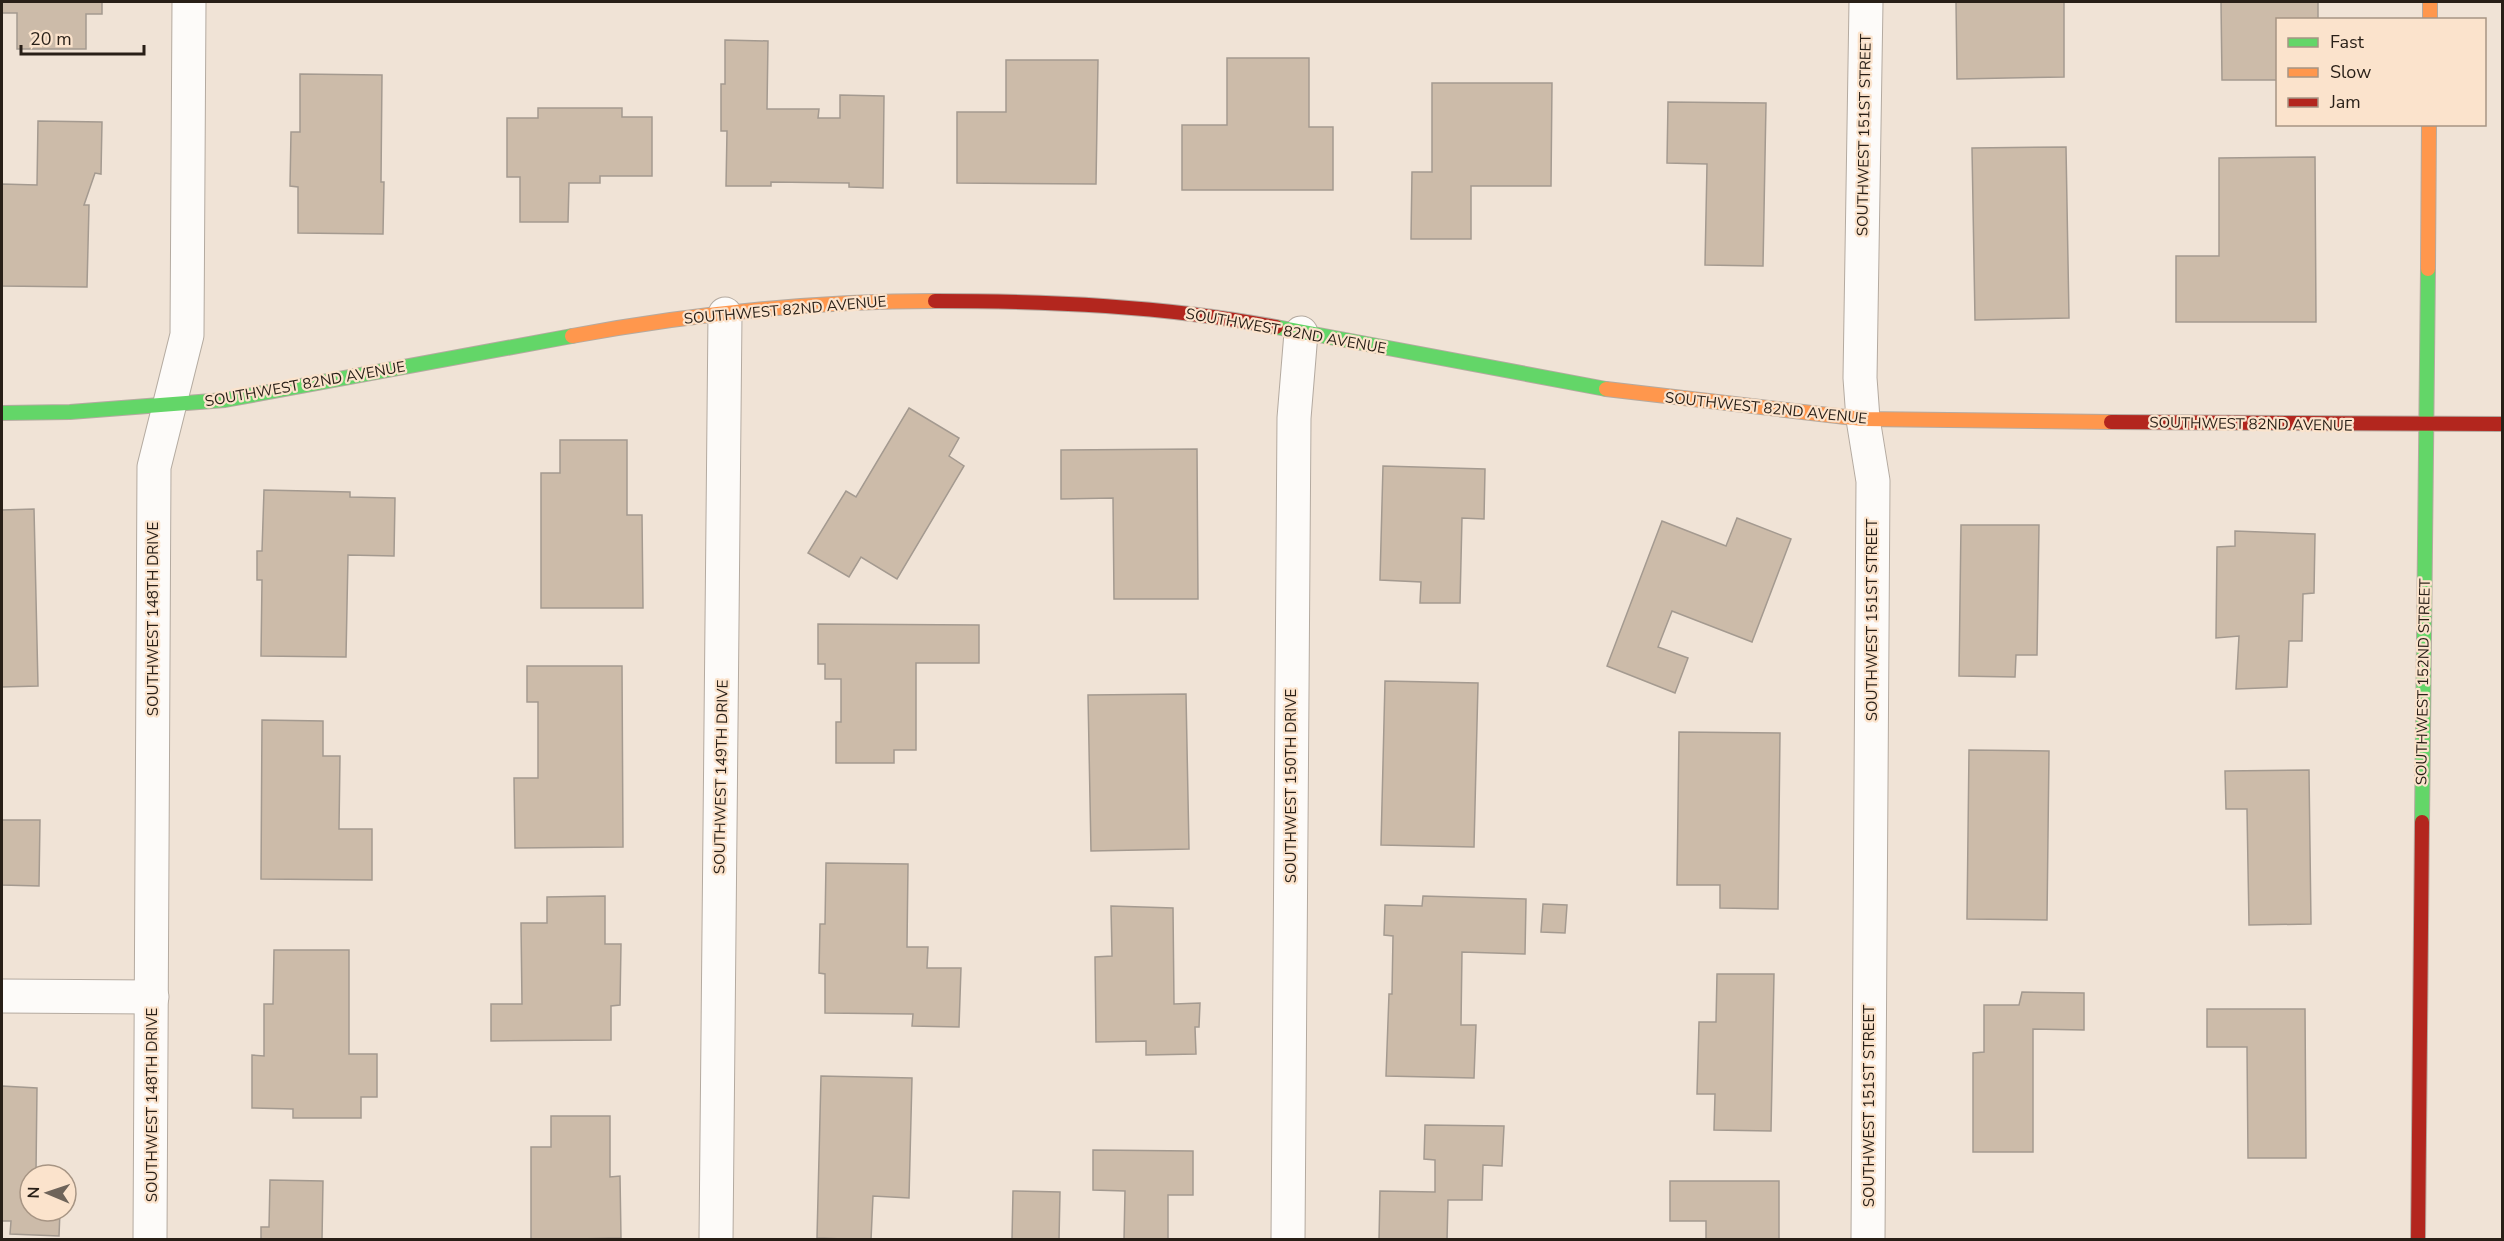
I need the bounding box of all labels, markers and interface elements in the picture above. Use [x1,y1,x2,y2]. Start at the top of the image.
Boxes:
scale bar [21,18,144,56]
legend [2276,18,2486,126]
text: 20 m [30,27,72,51]
text: Fast [2330,30,2365,54]
street label: SOUTHWEST 151ST STREET [1852,34,1876,236]
text: Slow [2330,60,2371,84]
text: Jam [2329,90,2361,114]
street label: SOUTHWEST 82ND AVENUE [683,291,887,329]
street label: SOUTHWEST 82ND AVENUE [1184,304,1388,358]
street label: SOUTHWEST 82ND AVENUE [203,357,407,411]
street label: SOUTHWEST 82ND AVENUE [1664,387,1868,429]
street label: SOUTHWEST 82ND AVENUE [2149,412,2353,436]
street label: SOUTHWEST 151ST STREET [1862,519,1882,721]
street label: SOUTHWEST 148TH DRIVE [143,522,163,716]
street label: SOUTHWEST 152ND STREET [2411,579,2435,785]
street label: SOUTHWEST 149TH DRIVE [709,680,733,874]
street label: SOUTHWEST 150TH DRIVE [1281,689,1301,883]
street label: SOUTHWEST 151ST STREET [1859,1005,1879,1207]
street label: SOUTHWEST 148TH DRIVE [142,1008,162,1202]
north arrow [18,1163,78,1223]
text: N [23,1186,45,1199]

